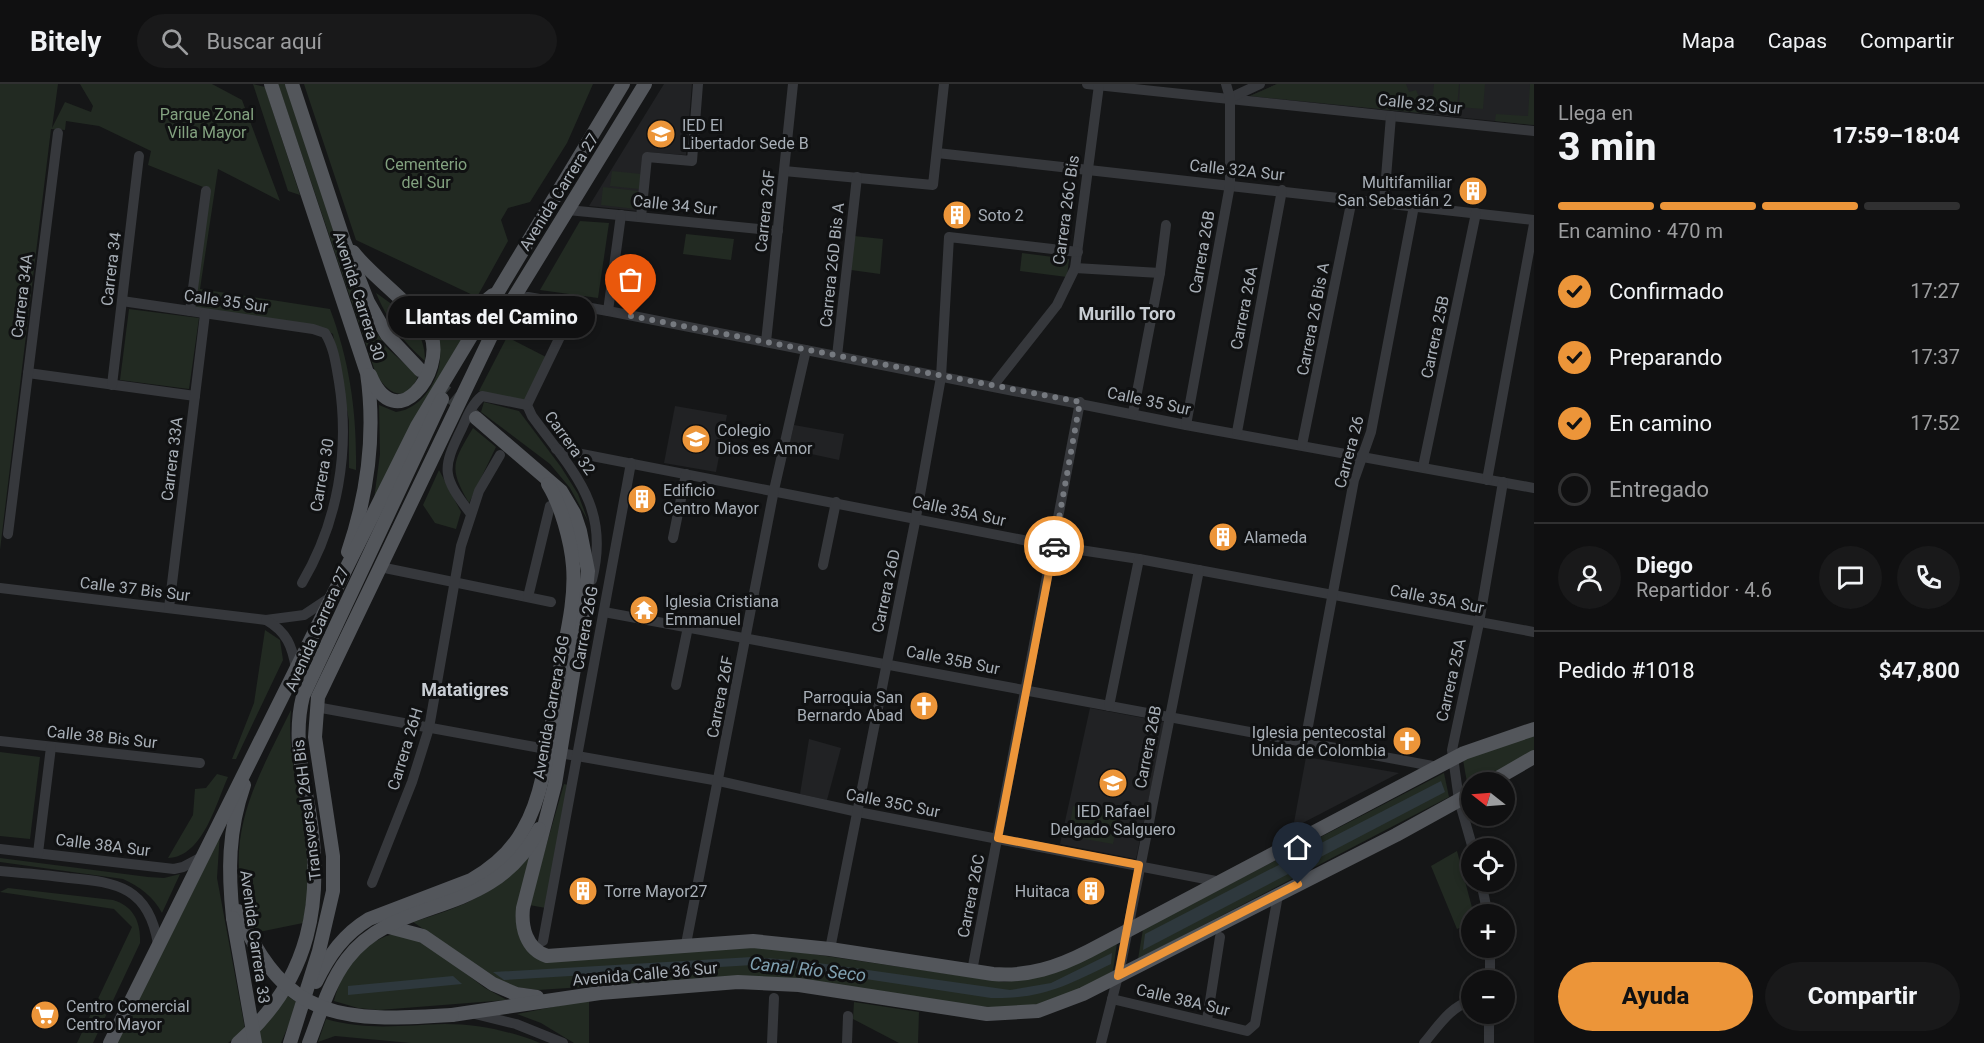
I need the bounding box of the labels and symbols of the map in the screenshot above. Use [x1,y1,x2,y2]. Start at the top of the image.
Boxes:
street label: Calle 32 Sur [1377,90,1464,118]
park label: Parque Zonal Villa Mayor [160,105,254,142]
place label: IED El Libertador Sede B [682,116,809,153]
school or university icon: IED El Libertador Sede B [645,118,677,150]
street label: Avenida Carrera 27 [515,130,603,254]
street label: Carrera 26C Bis [1049,154,1083,266]
park label: Cementerio del Sur [385,155,467,192]
street label: Calle 32A Sur [1189,156,1286,184]
street label: Carrera 26F [751,169,779,253]
place label: Multifamiliar San Sebastián 2 [1337,173,1453,210]
building icon: Multifamiliar San Sebastián 2 [1457,175,1489,207]
street label: Calle 34 Sur [632,191,719,219]
building icon: Soto 2 [941,199,973,231]
street label: Carrera 26D Bis A [816,201,848,328]
place label: Soto 2 [978,206,1024,225]
street label: Carrera 26B [1185,209,1219,295]
street label: Avenida Carrera 30 [329,229,389,363]
street label: Carrera 34 [97,231,125,307]
street label: Carrera 34A [7,252,37,339]
pin [605,254,656,316]
street label: Carrera 26 Bis A [1293,260,1333,377]
street label: Carrera 26A [1227,264,1261,351]
street label: Calle 35 Sur [183,286,270,316]
street label: Carrera 25B [1417,294,1453,380]
callout: Llantas del Camino [388,295,595,337]
district label: Murillo Toro [1078,303,1176,324]
street label: Calle 35 Sur [1105,383,1193,419]
street label: Carrera 32 [541,407,599,479]
street label: Carrera 26 [1330,414,1368,490]
street label: Carrera 33A [157,415,187,502]
place label: Colegio Dios es Amor [717,421,813,458]
school or university icon: Colegio Dios es Amor [680,423,712,455]
street label: Carrera 30 [306,437,338,513]
place label: Edificio Centro Mayor [663,481,759,518]
building icon: Edificio Centro Mayor [626,483,658,515]
street label: Calle 35A Sur [910,492,1008,530]
courier [1024,516,1084,576]
building icon: Alameda [1207,521,1239,553]
place label: Alameda [1244,528,1307,547]
street label: Carrera 26D [868,548,904,634]
street label: Avenida Carrera 27 [281,564,353,694]
street label: Calle 37 Bis Sur [79,573,192,605]
street label: Calle 35A Sur [1388,581,1486,618]
street label: Carrera 26G [568,585,602,671]
place label: Iglesia Cristiana Emmanuel [665,592,779,629]
temple icon: Iglesia Cristiana Emmanuel [628,594,660,626]
street label: Avenida Carrera 26G [529,634,573,780]
street label: Carrera 25A [1432,636,1470,723]
street label: Calle 35B Sur [905,642,1002,679]
street label: Carrera 26F [703,654,737,740]
district label: Matatigres [421,679,509,700]
place label: Parroquia San Bernardo Abad [797,688,903,725]
church icon: Parroquia San Bernardo Abad [908,690,940,722]
street label: Carrera 26B [1131,704,1165,790]
street label: Carrera 26H [383,705,427,793]
street label: Calle 38 Bis Sur [46,722,159,752]
place label: Iglesia pentecostal Unida de Colombia [1252,723,1386,760]
church icon: Iglesia pentecostal Unida de Colombia [1391,725,1423,757]
street label: Transversal 26H Bis [289,739,325,881]
school or university icon: IED Rafael Delgado Salguero [1097,767,1129,799]
north arrow [1461,772,1515,826]
street label: Calle 35C Sur [844,785,942,822]
place label: IED Rafael Delgado Salguero [1050,802,1176,839]
pin [1272,822,1323,884]
street label: Calle 38A Sur [54,830,152,860]
street label: Carrera 26C [954,853,988,939]
street label: Avenida Carrera 33 [236,869,274,1005]
building icon: Torre Mayor27 [567,875,599,907]
building icon: Huitaca [1075,875,1107,907]
place label: Torre Mayor27 [604,882,708,901]
place label: Huitaca [1015,882,1070,901]
water label: Canal Río Seco [749,952,867,986]
street label: Avenida Calle 36 Sur [572,958,719,990]
street label: Calle 38A Sur [1134,980,1232,1020]
place label: Centro Comercial Centro Mayor [66,997,190,1034]
supermarket icon: Centro Comercial Centro Mayor [29,999,61,1031]

